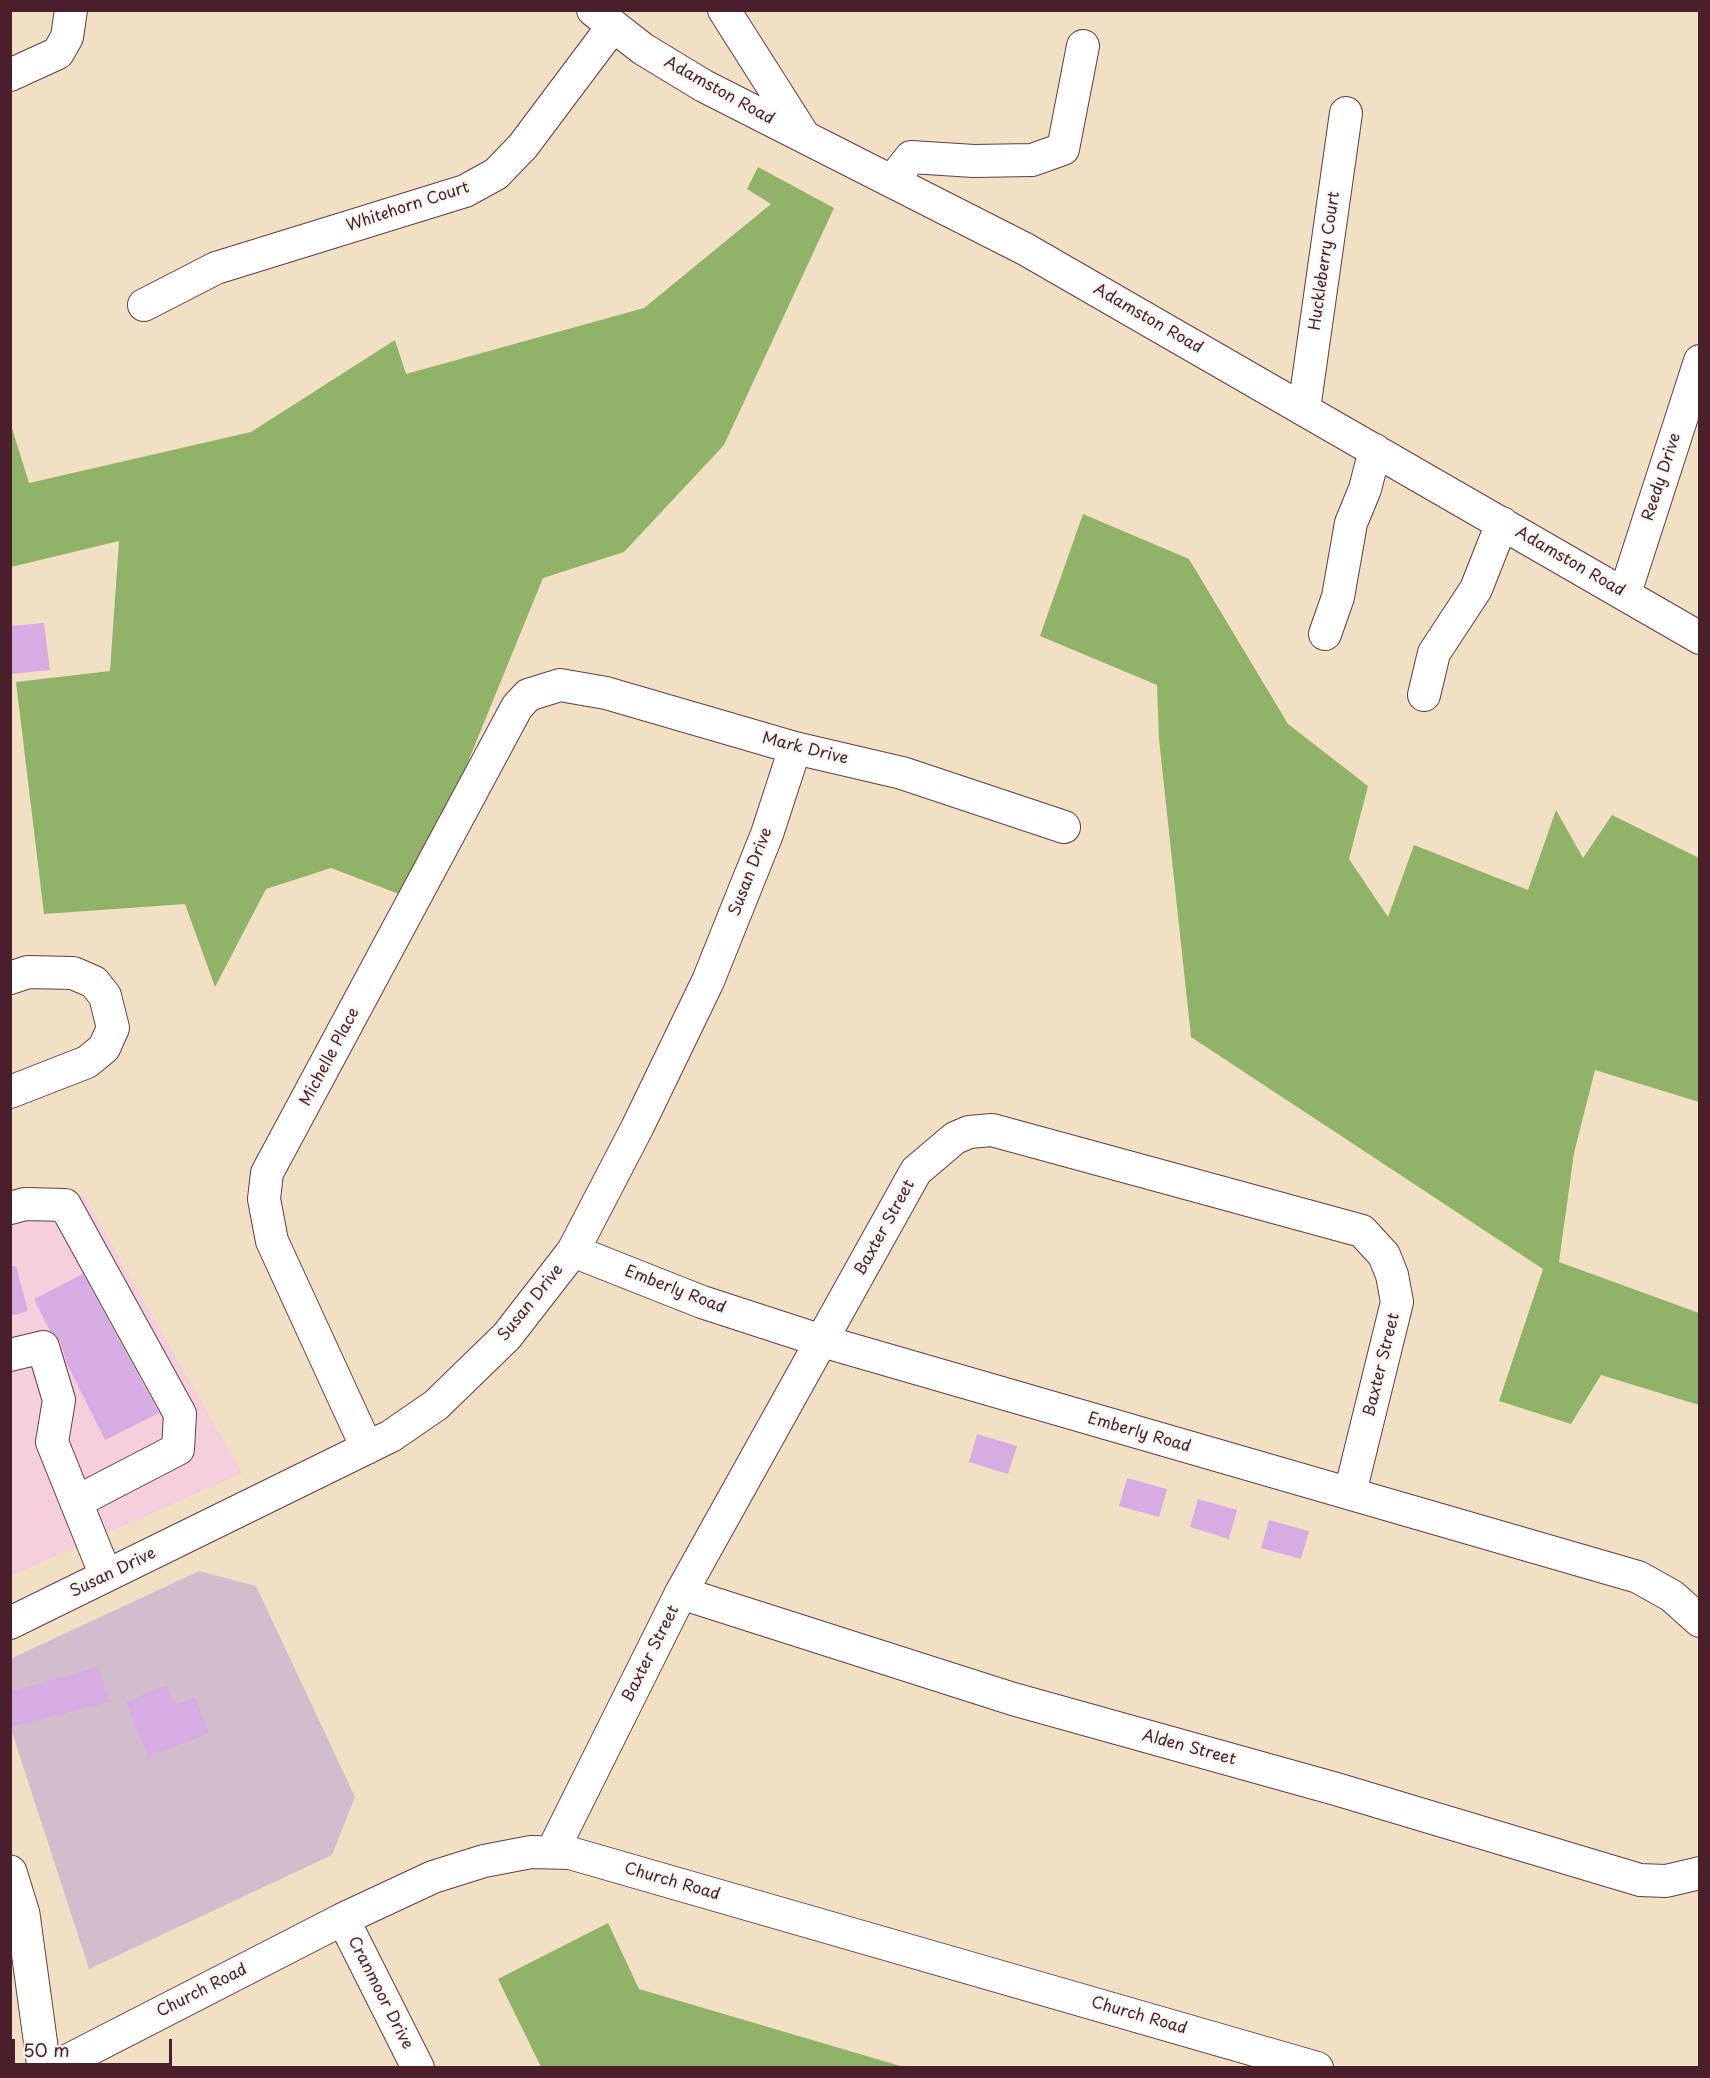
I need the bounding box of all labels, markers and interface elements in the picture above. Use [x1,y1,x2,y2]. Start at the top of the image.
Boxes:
street label: Adamston Road [661,53,777,129]
street label: Whitehorn Court [344,178,472,236]
street label: Huckleberry Court [1306,190,1344,332]
street label: Adamston Road [1090,280,1206,358]
street label: Reedy Drive [1639,431,1685,523]
street label: Adamston Road [1512,523,1628,601]
street label: Mark Drive [760,729,850,769]
street label: Susan Drive [725,825,777,919]
street label: Michelle Place [296,1005,364,1109]
street label: Baxter Street [851,1177,919,1279]
street label: Susan Drive [494,1261,568,1345]
street label: Emberly Road [622,1262,728,1318]
street label: Baxter Street [1360,1311,1404,1419]
street label: Emberly Road [1085,1409,1193,1457]
street label: Susan Drive [67,1544,159,1602]
street label: Baxter Street [618,1602,684,1706]
street label: Alden Street [1140,1726,1238,1770]
street label: Church Road [622,1859,722,1905]
street label: Cranmoor Drive [343,1933,417,2053]
street label: Church Road [154,1960,250,2022]
street label: Church Road [1089,1993,1189,2039]
scale bar [15,2027,176,2065]
text: 50 m [23,2036,70,2063]

